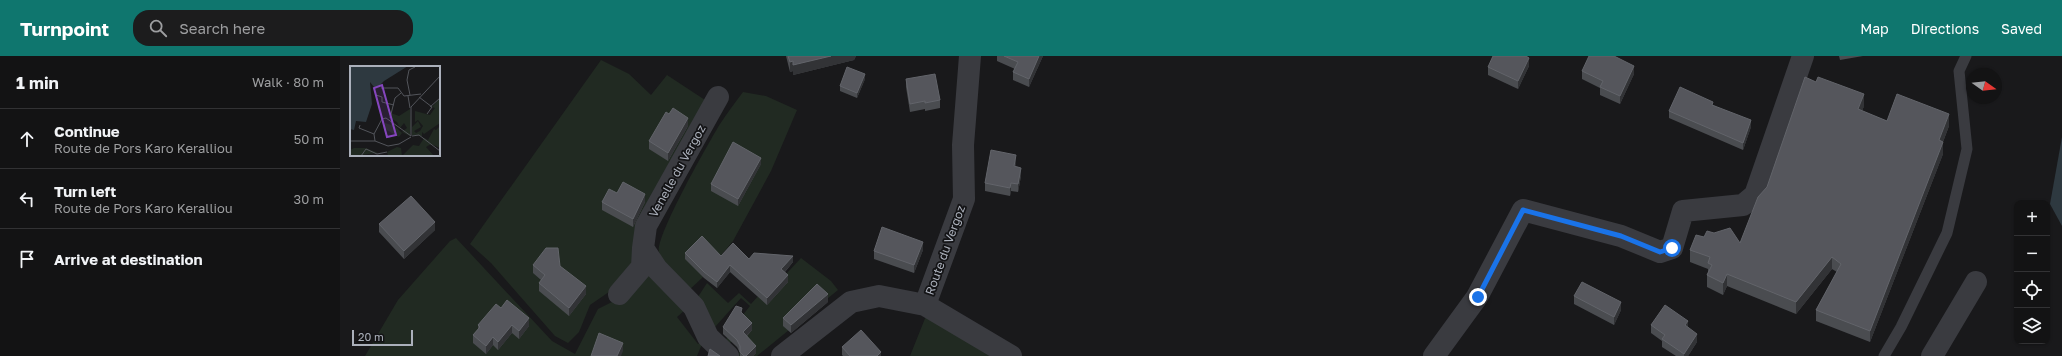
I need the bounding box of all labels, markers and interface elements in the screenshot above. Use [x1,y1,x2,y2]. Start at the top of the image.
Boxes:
search box [133,10,413,46]
text: Turnpoint [20,17,109,40]
icon: search [147,17,169,39]
text: Search here [179,19,265,37]
text: Map [1860,20,1889,37]
text: Directions [1911,20,1979,37]
text: Saved [2001,20,2042,37]
inset map [350,66,440,156]
north arrow [1966,68,2002,104]
text: 1 min [16,72,59,93]
text: Walk · 80 m [252,74,324,90]
text: Continue [54,122,120,140]
street label: Venelle du Vergoz [645,122,709,220]
icon: ahead [16,128,38,150]
text: 50 m [294,131,324,147]
text: Route de Pors Karo Keralliou [54,140,233,156]
text: Turn left [54,182,116,200]
icon: left [16,188,38,210]
text: 30 m [294,191,324,207]
text: Route de Pors Karo Keralliou [54,200,233,216]
map controls [2014,200,2050,344]
button: + [2014,200,2050,236]
street label: Route du Vergoz [922,203,968,297]
button: − [2014,236,2050,272]
route start [1663,239,1681,257]
icon: arrive [16,248,38,270]
text: Arrive at destination [54,250,203,268]
button: locate [2014,272,2050,308]
route end [1469,288,1487,306]
button: layers [2014,308,2050,344]
scale bar [352,328,413,347]
text: 20 m [358,330,384,343]

